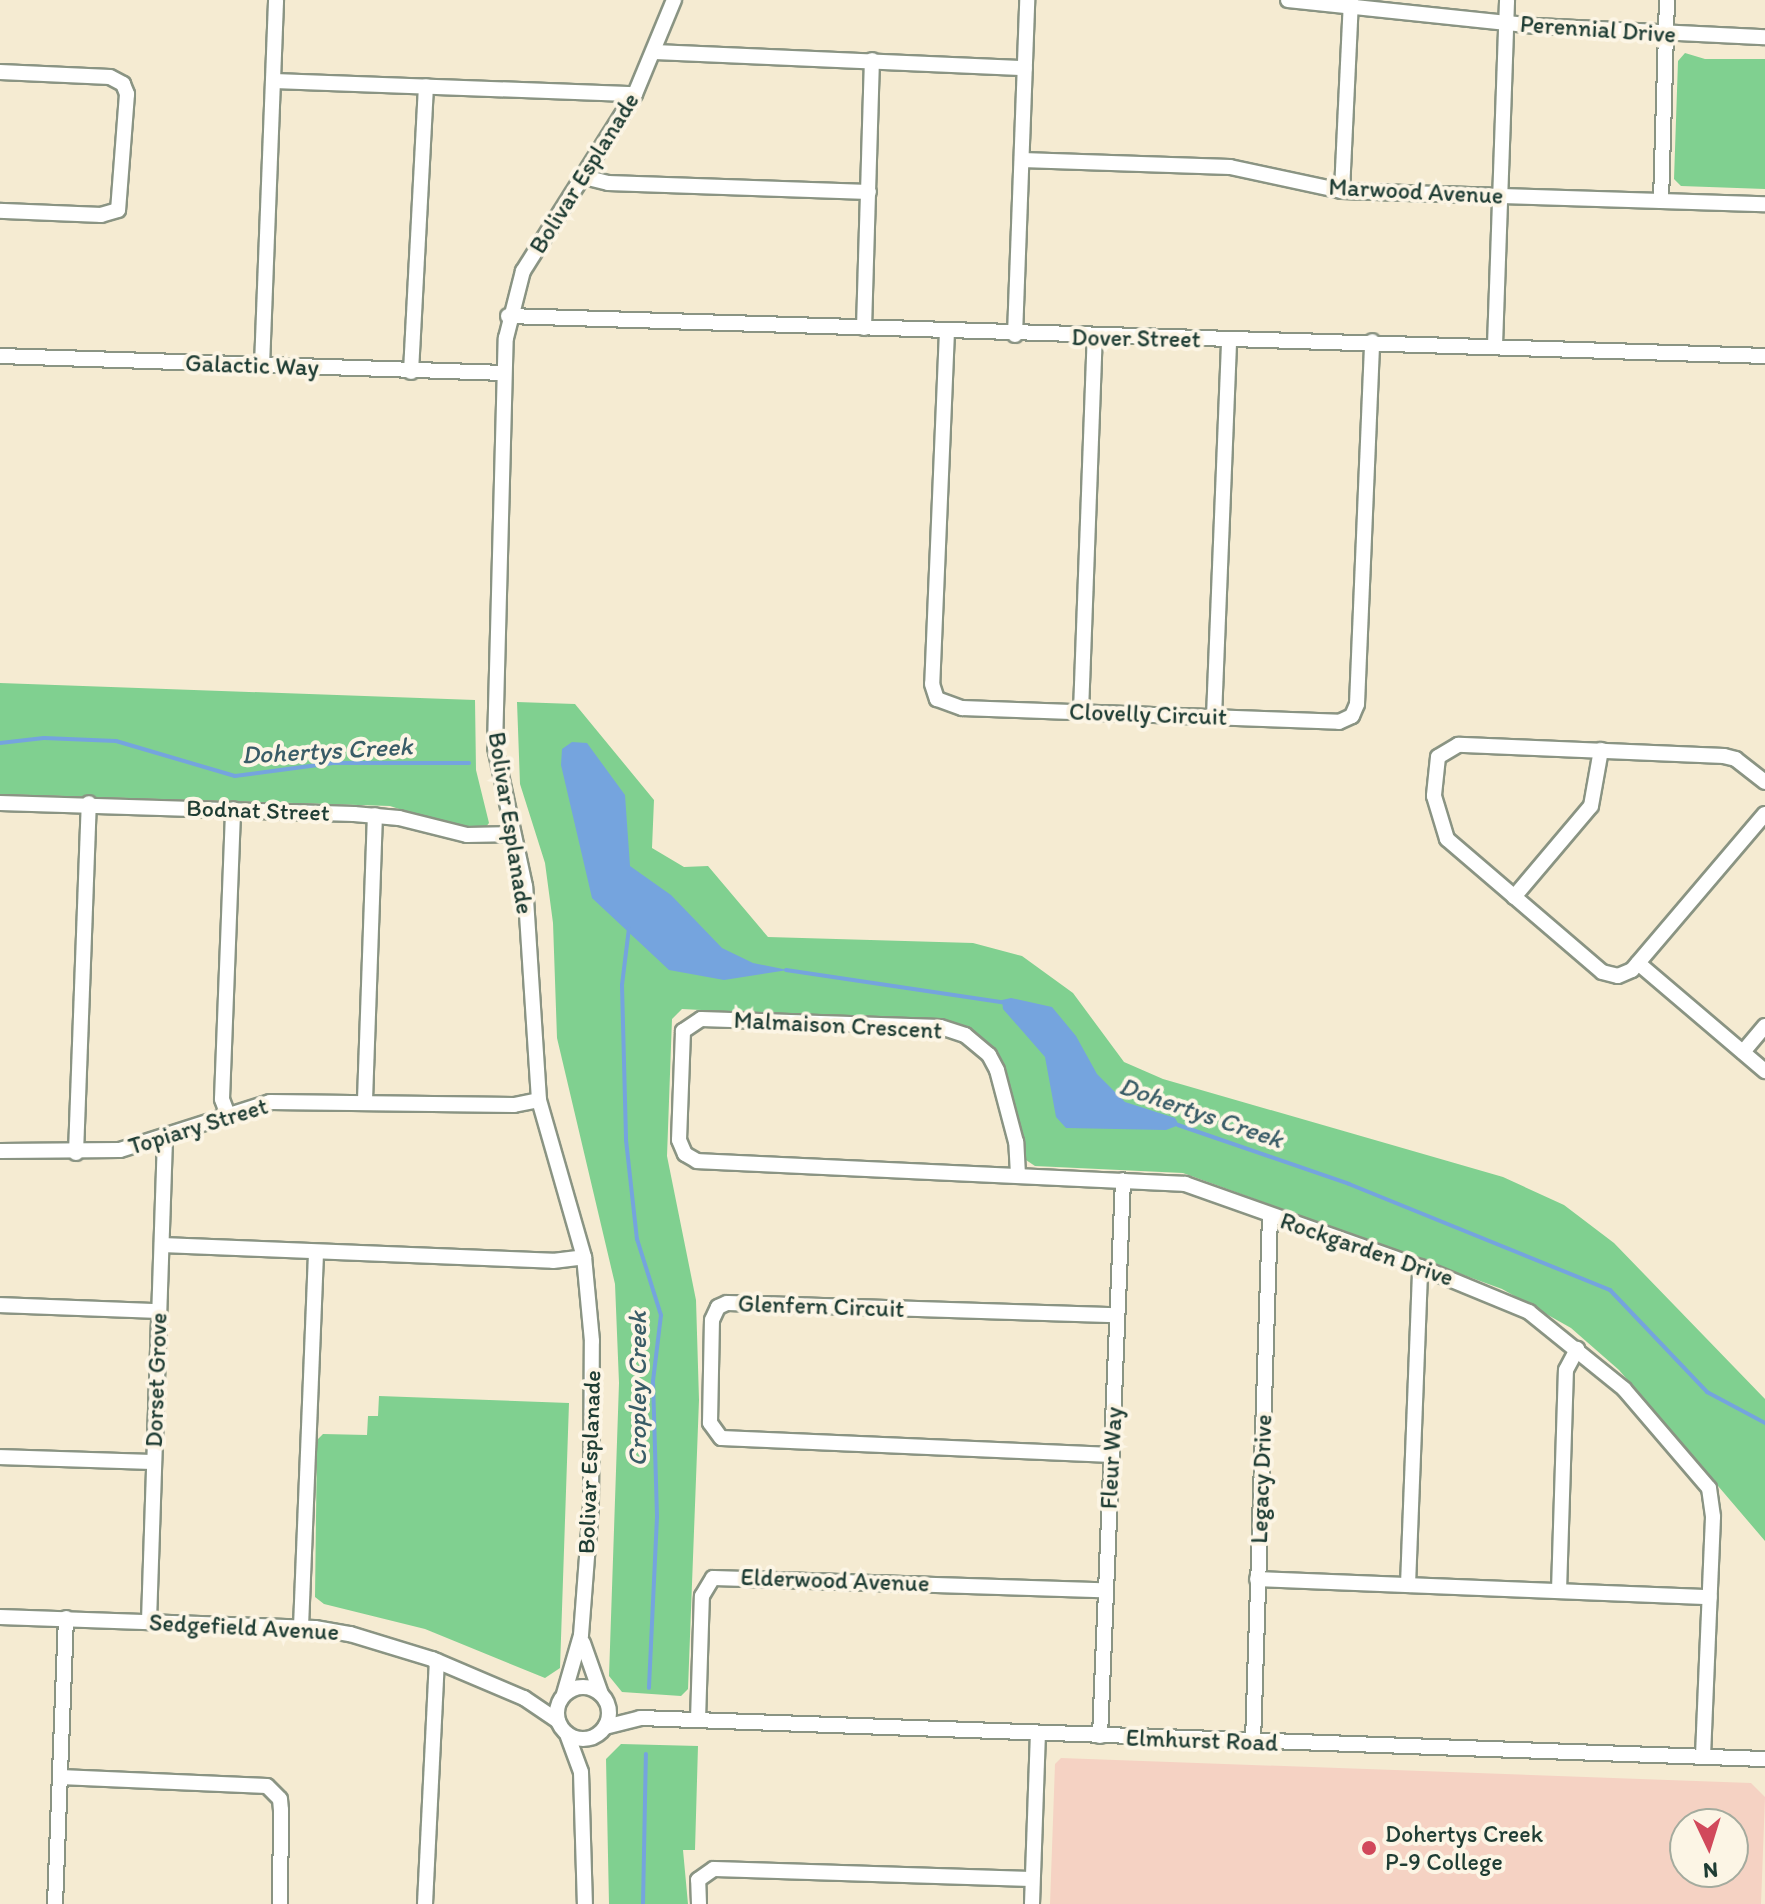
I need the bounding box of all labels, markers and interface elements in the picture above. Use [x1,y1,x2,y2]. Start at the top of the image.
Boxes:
street label: Perennial Drive [1519,9,1677,49]
street label: Bolivar Esplanade [523,87,645,259]
street label: Marwood Avenue [1328,172,1504,210]
street label: Dover Street [1071,322,1201,354]
street label: Galactic Way [185,348,319,382]
street label: Clovelly Circuit [1069,697,1227,731]
street label: Bolivar Esplanade [482,730,540,916]
water label: Dohertys Creek [241,731,413,771]
street label: Bodnat Street [186,793,330,827]
street label: Malmaison Crescent [733,1005,943,1045]
water label: Dohertys Creek [1115,1070,1287,1156]
street label: Topiary Street [125,1091,271,1161]
street label: Rockgarden Drive [1277,1206,1457,1292]
street label: Glenfern Circuit [738,1289,904,1323]
water label: Cropley Creek [622,1311,654,1467]
street label: Dorset Grove [139,1312,173,1448]
street label: Bolivar Esplanade [571,1370,607,1554]
street label: Fleur Way [1094,1407,1128,1509]
street label: Legacy Drive [1244,1414,1278,1544]
street label: Elderwood Avenue [741,1562,929,1598]
street label: Sedgefield Avenue [149,1608,339,1646]
street label: Elmhurst Road [1126,1723,1278,1757]
north arrow [1669,1808,1749,1888]
place label: Dohertys Creek P-9 College [1385,1820,1543,1876]
marker: Dohertys Creek P-9 College [1360,1839,1378,1857]
text: N [1702,1856,1719,1884]

